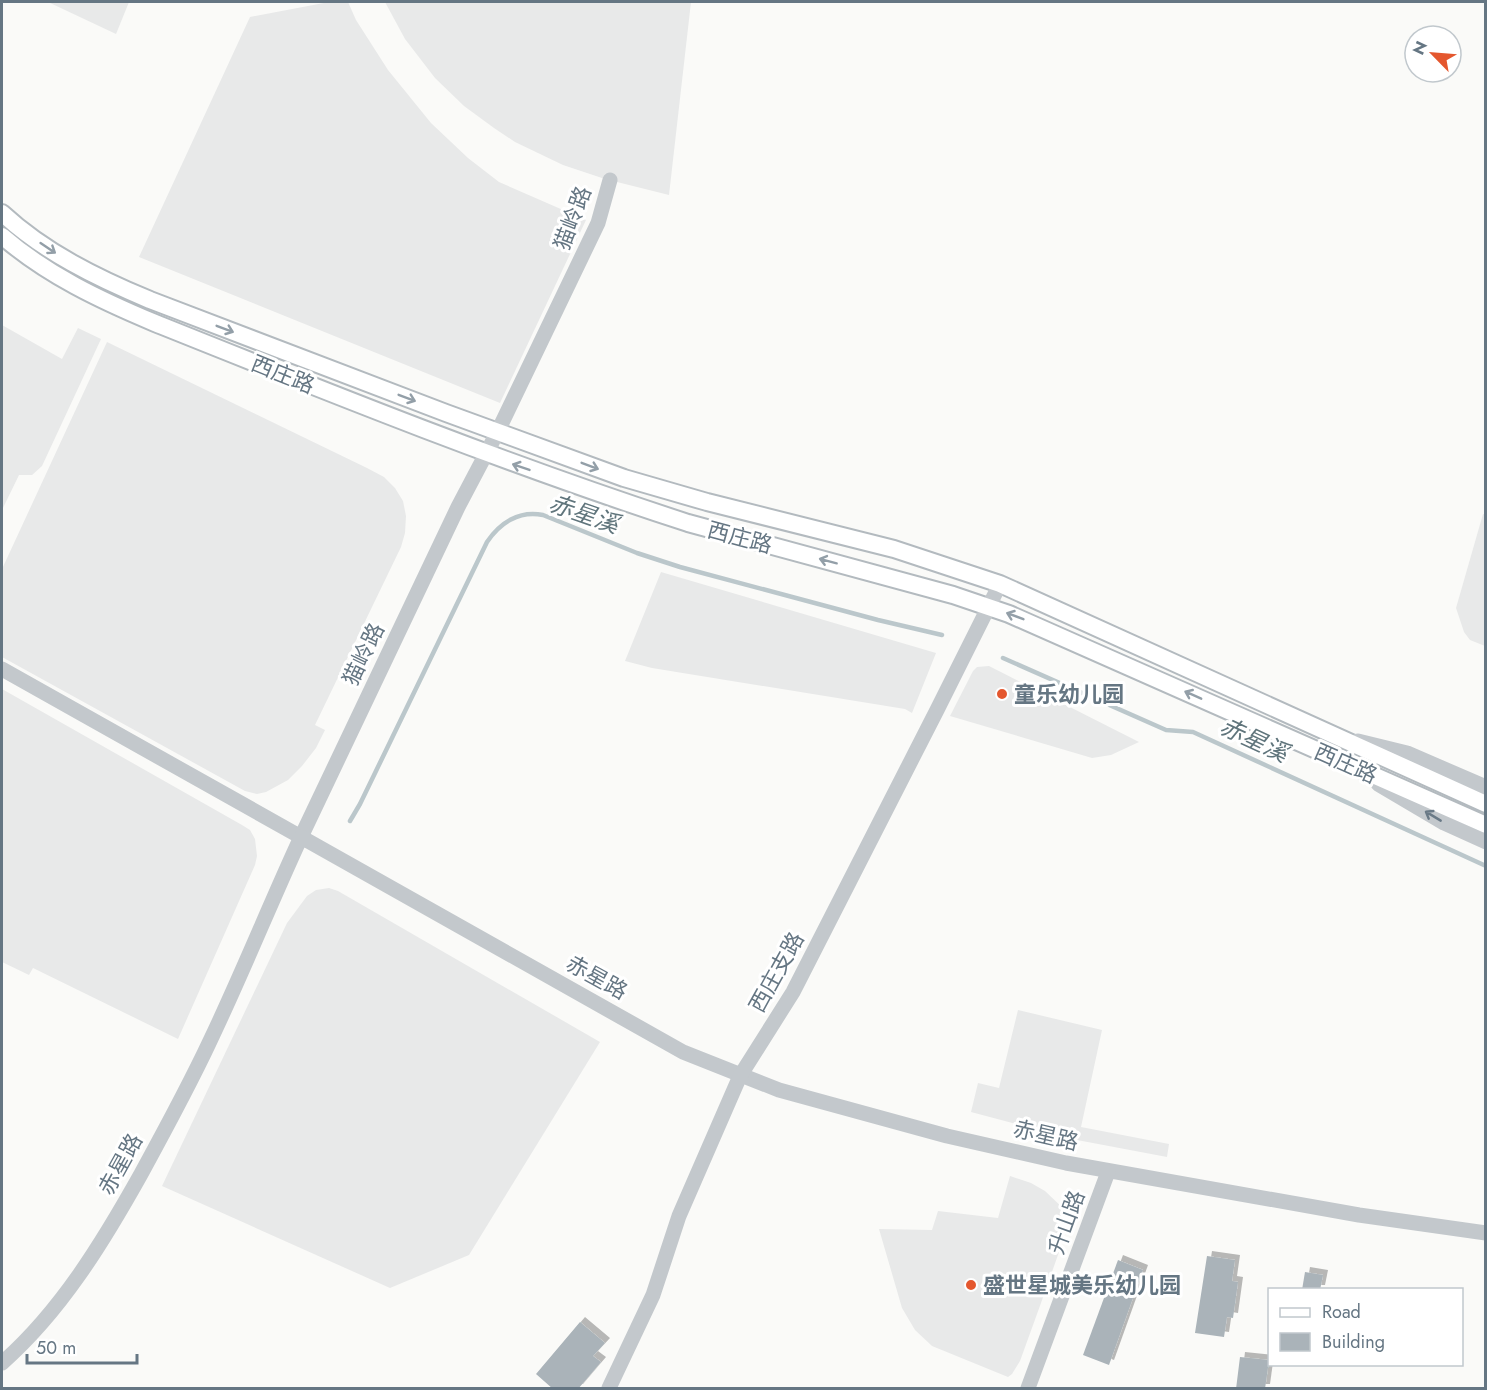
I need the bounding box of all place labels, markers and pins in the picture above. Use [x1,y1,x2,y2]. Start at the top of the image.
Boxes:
place label: 童乐幼儿园 [1014,678,1124,710]
marker: 童乐幼儿园 [995,687,1009,701]
place label: 盛世星城美乐幼儿园 [983,1269,1181,1301]
marker: 盛世星城美乐幼儿园 [964,1278,978,1292]

